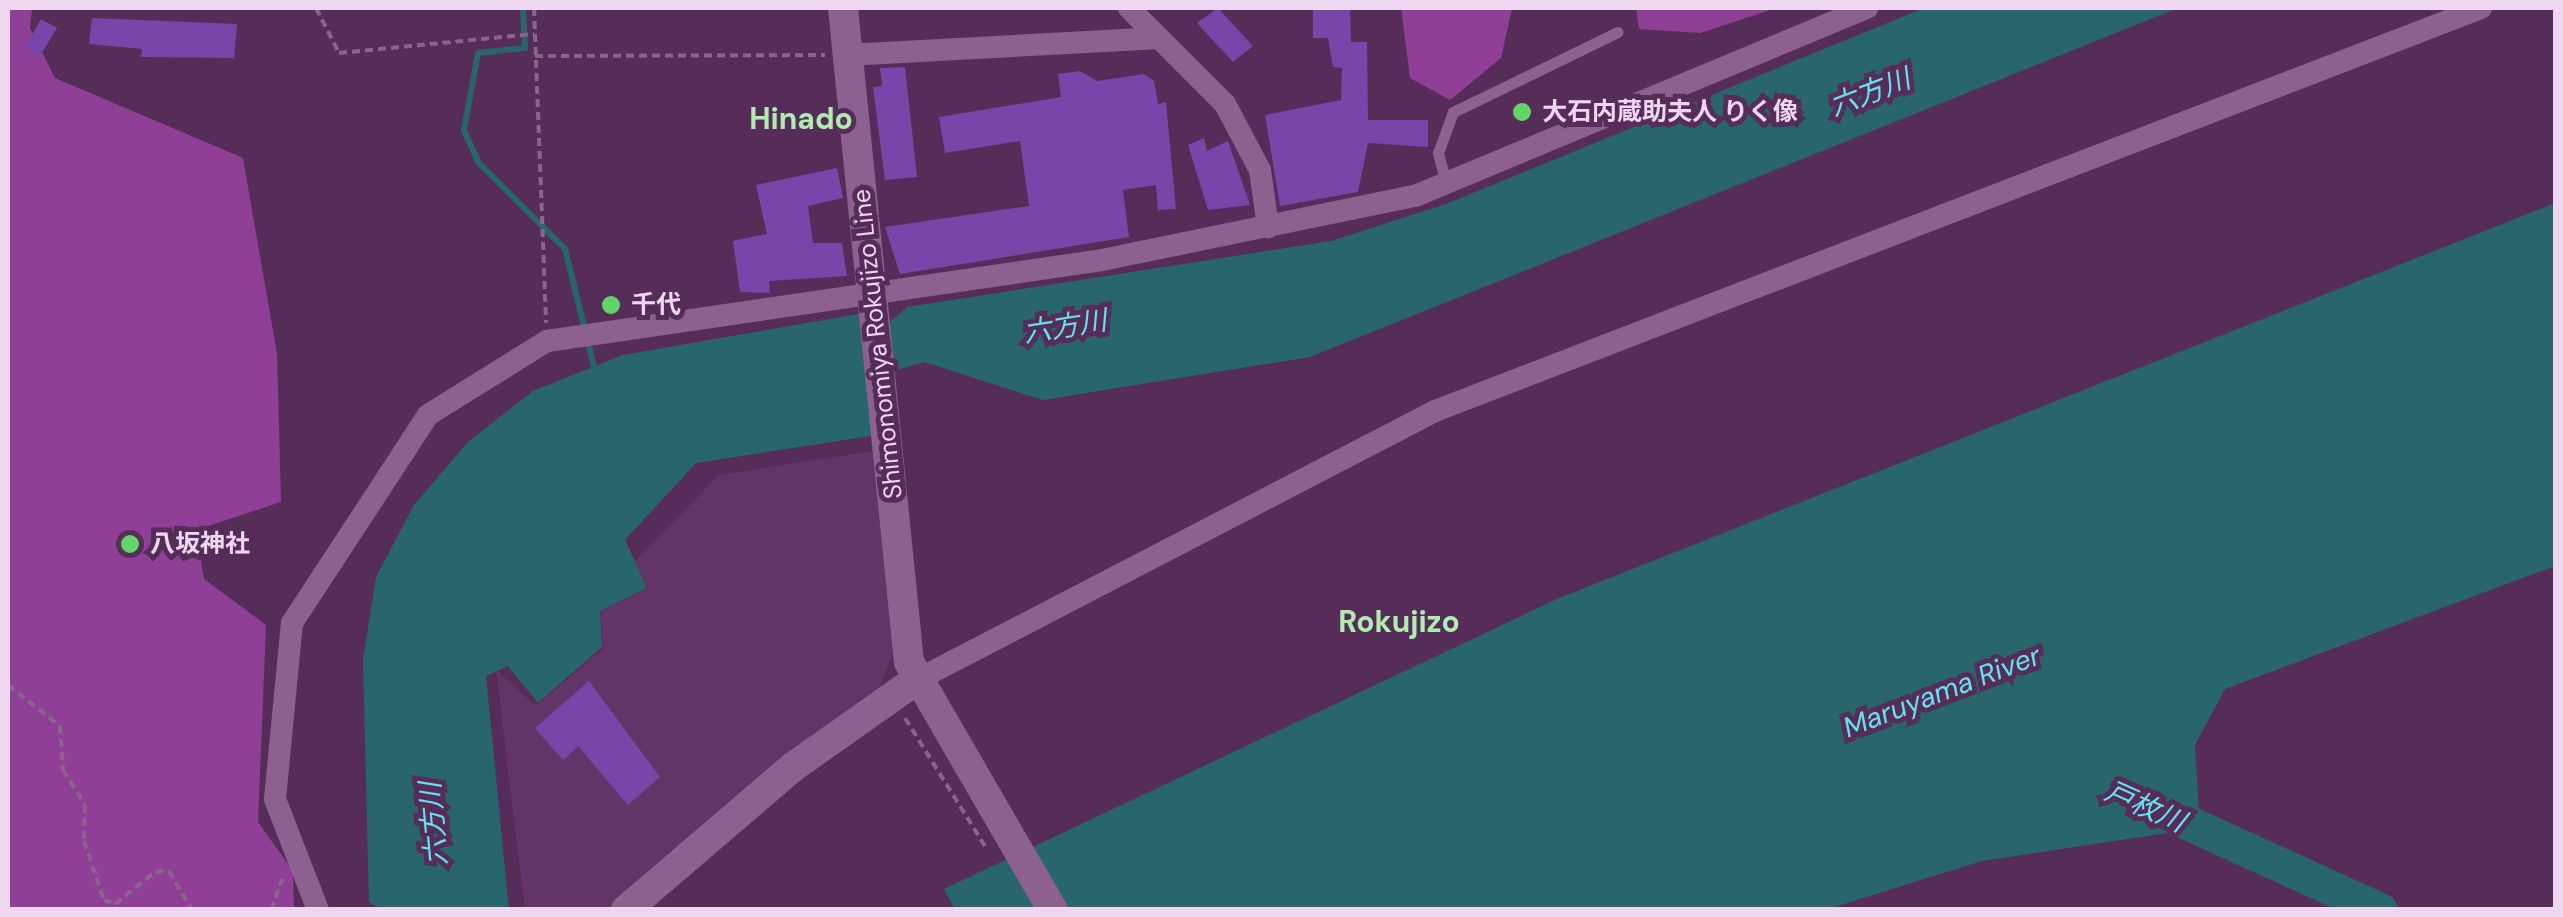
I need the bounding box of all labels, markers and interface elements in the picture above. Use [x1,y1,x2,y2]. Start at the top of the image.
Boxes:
water label: 六方川 [1825,62,1915,124]
place label: 大石内蔵助夫人 りく像 [1542,97,1798,127]
district label: Hinado [749,101,853,137]
marker: 大石内蔵助夫人 りく像 [1511,101,1533,123]
street label: Shimonomiya Rokujizo Line [847,188,909,500]
place label: 千代 [631,290,681,320]
marker: 千代 [600,294,622,316]
water label: 六方川 [1021,304,1109,350]
place label: 八坂神社 [150,529,250,559]
marker: 八坂神社 [119,533,141,555]
district label: Rokujizo [1338,604,1460,640]
water label: Maruyama River [1839,639,2045,745]
water label: 戸枚川 [2100,775,2190,839]
water label: 六方川 [414,781,454,867]

